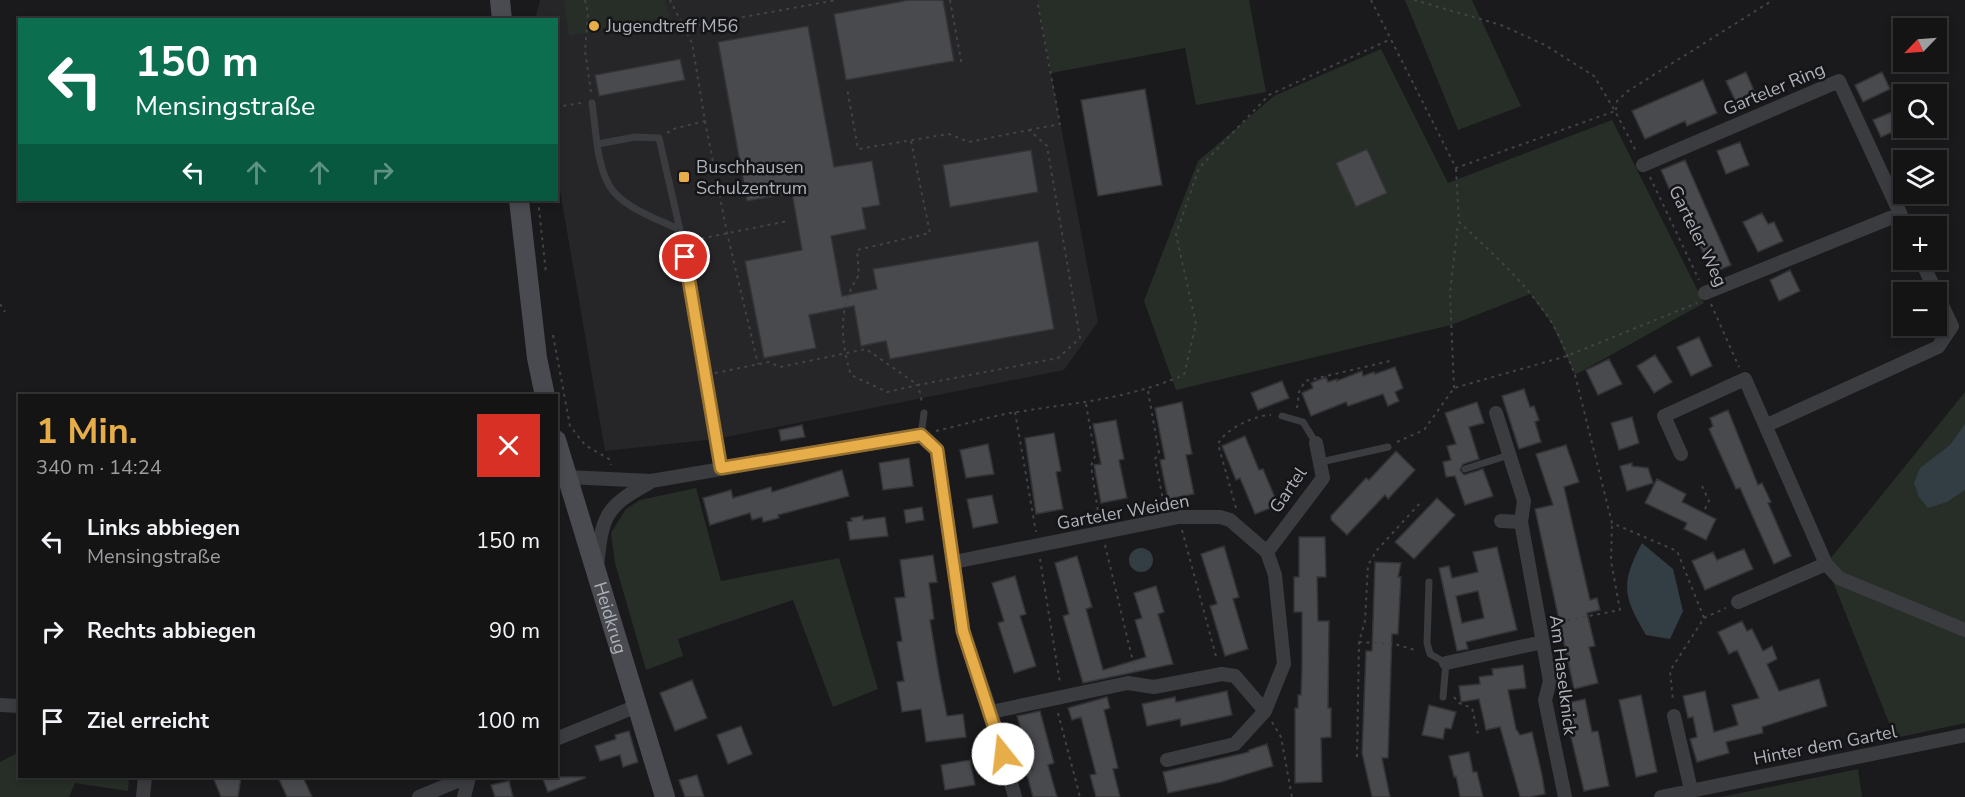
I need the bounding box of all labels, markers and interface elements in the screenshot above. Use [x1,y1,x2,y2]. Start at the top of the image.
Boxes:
place label: Jugendtreff M56 [605,14,738,38]
north arrow [1893,18,1947,72]
map controls [1893,18,1947,336]
marker: Jugendtreff M56 [587,19,601,33]
text: 150 m [135,34,259,91]
icon: left [36,42,114,120]
street label: Garteler Ring [1720,57,1828,121]
button: search [1893,84,1947,138]
text: Mensingstraße [135,88,315,125]
button: layers [1893,150,1947,204]
place label: Buschhausen Schulzentrum [696,155,807,200]
icon: left [177,156,210,189]
icon: ahead [240,156,273,189]
icon: ahead [303,156,336,189]
icon: right [366,156,399,189]
marker: Buschhausen Schulzentrum [677,170,691,184]
street label: Garteler Weg [1663,181,1733,291]
button: + [1893,216,1947,270]
pin [659,231,710,282]
icon: arrive [668,240,701,273]
button: − [1893,282,1947,336]
text: 1 Min. [36,407,138,456]
button: close [477,414,540,477]
text: 340 m · 14:24 [36,454,162,481]
street label: Gartel [1264,462,1312,518]
street label: Garteler Weiden [1055,489,1191,535]
text: Links abbiegen [87,513,240,543]
icon: left [36,525,69,558]
text: 150 m [476,526,540,556]
text: Mensingstraße [87,543,221,570]
street label: Heidkrug [588,579,633,657]
street label: Am Haselknick [1544,614,1582,737]
icon: right [36,615,69,648]
text: Rechts abbiegen [87,616,256,646]
text: 90 m [489,616,540,646]
icon: arrive [36,705,69,738]
text: Ziel erreicht [87,706,209,736]
text: 100 m [476,706,540,736]
street label: Hinter dem Gartel [1751,719,1899,771]
position arrow [971,722,1035,786]

